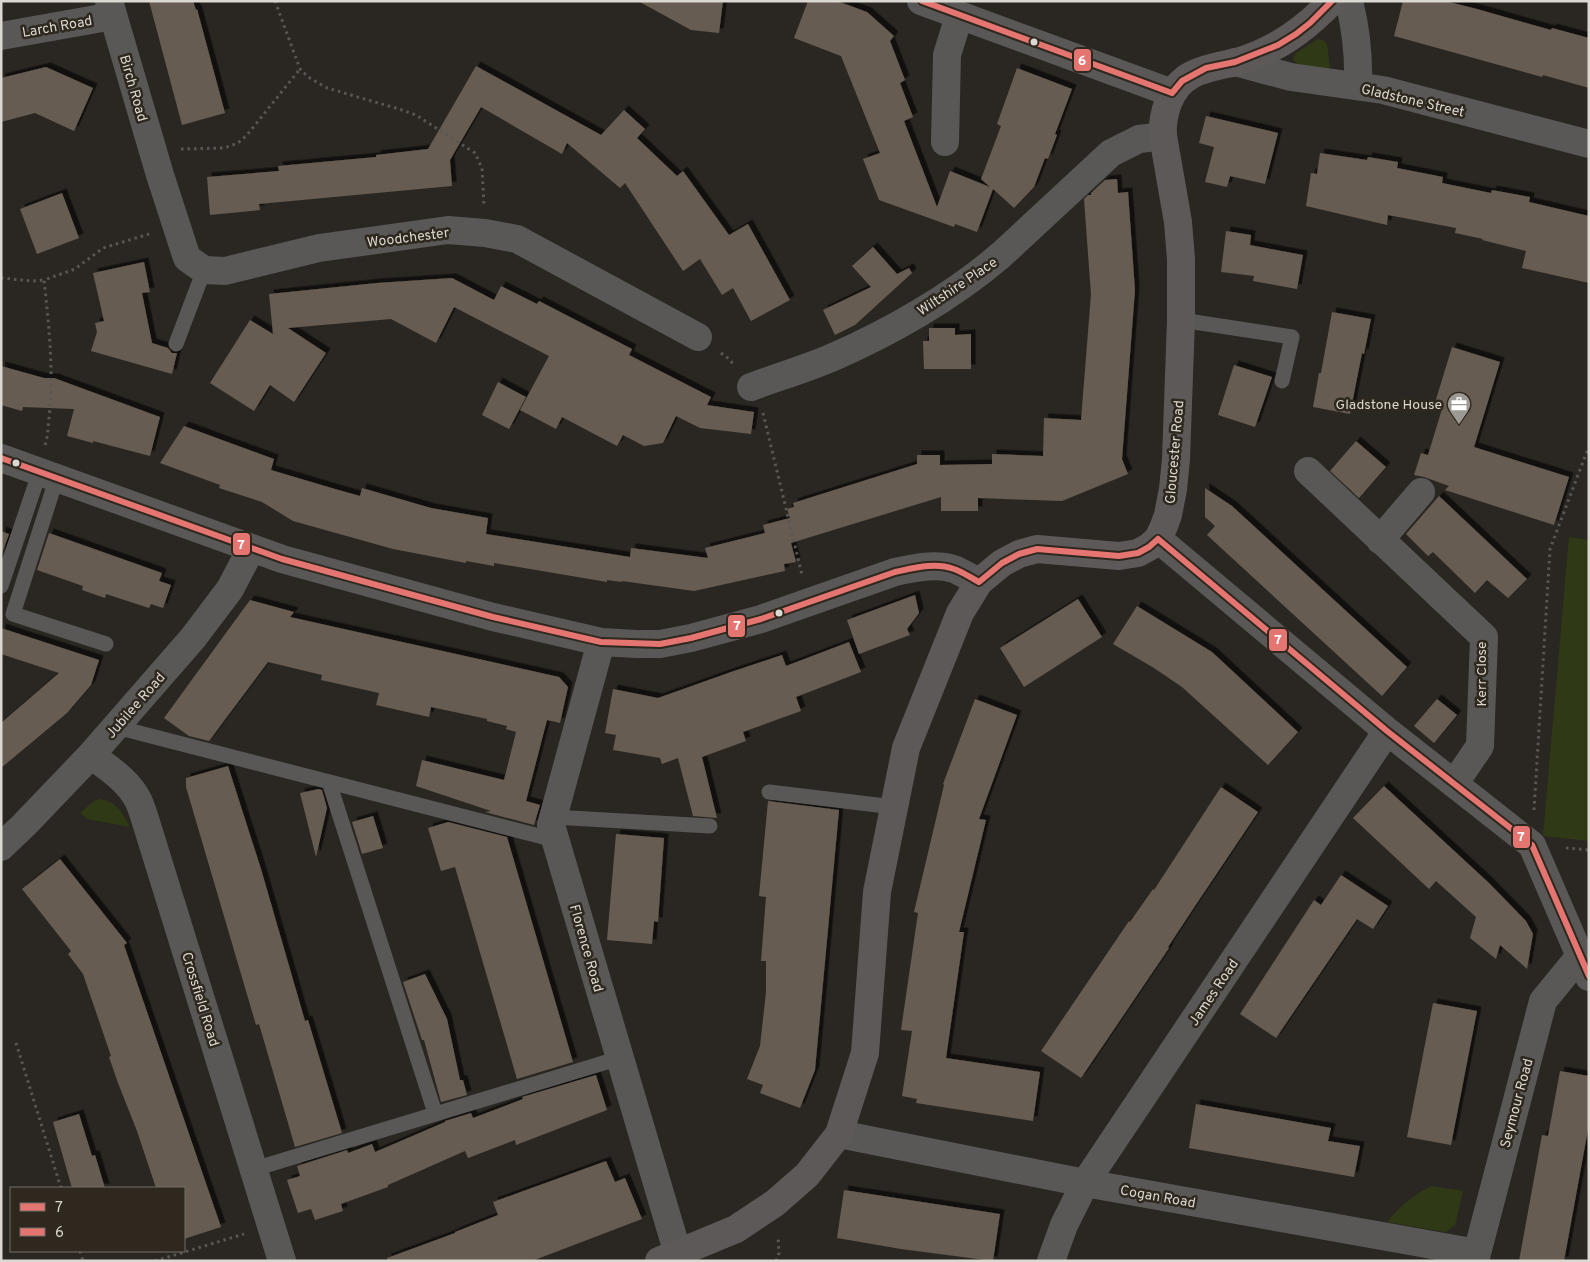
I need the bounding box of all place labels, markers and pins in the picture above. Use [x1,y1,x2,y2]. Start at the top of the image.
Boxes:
unlabelled marker [1029,37,1039,47]
office icon: Gladstone House [1446,391,1472,425]
place label: Gladstone House [1336,397,1442,414]
unlabelled marker [11,458,21,468]
unlabelled marker [774,608,784,618]

